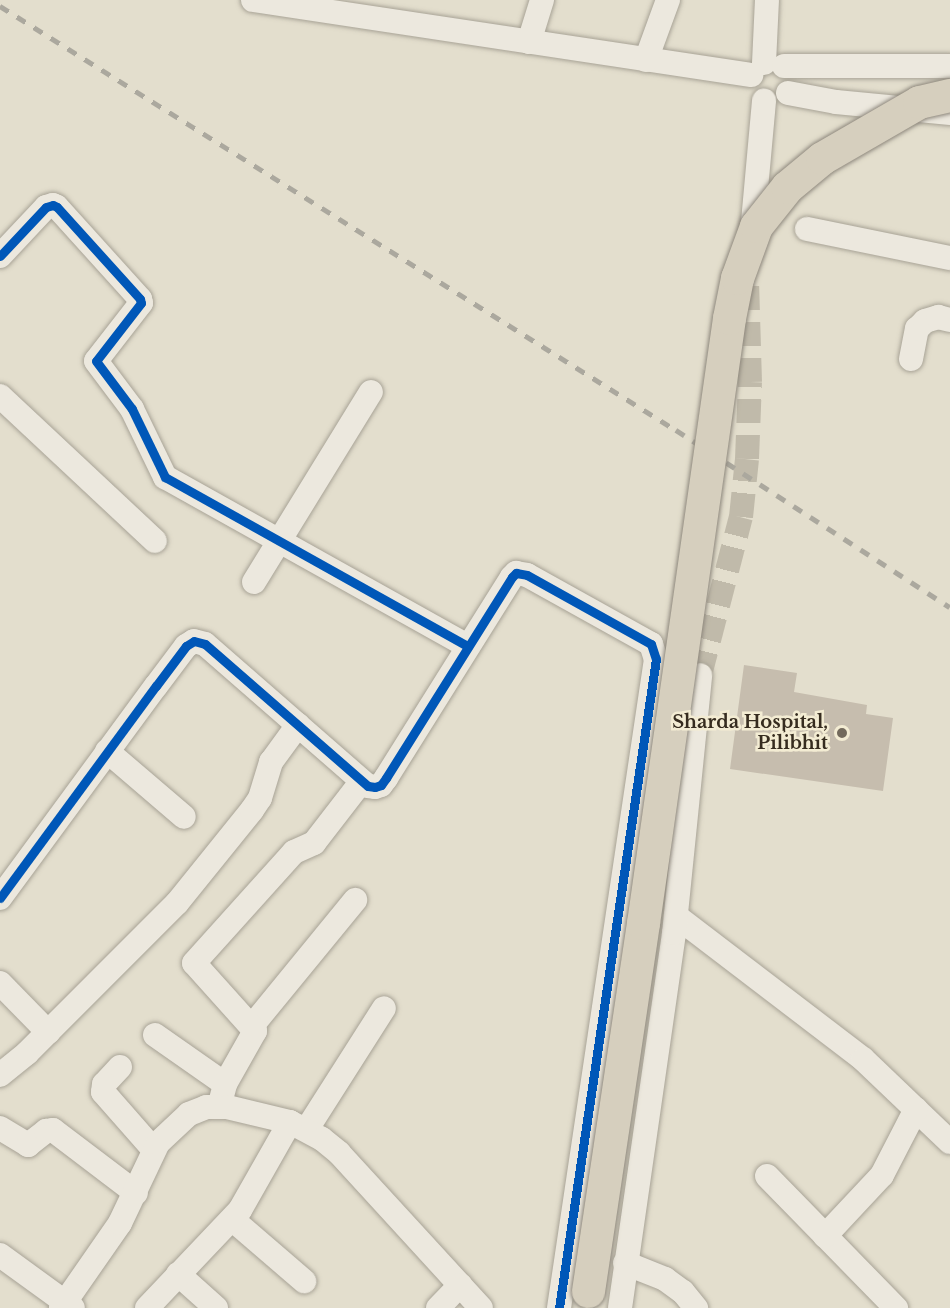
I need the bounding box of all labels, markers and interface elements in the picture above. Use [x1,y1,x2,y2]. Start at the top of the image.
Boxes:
place label: Sharda Hospital, Pilibhit [672,712,828,754]
marker: Sharda Hospital, Pilibhit [833,724,851,742]

